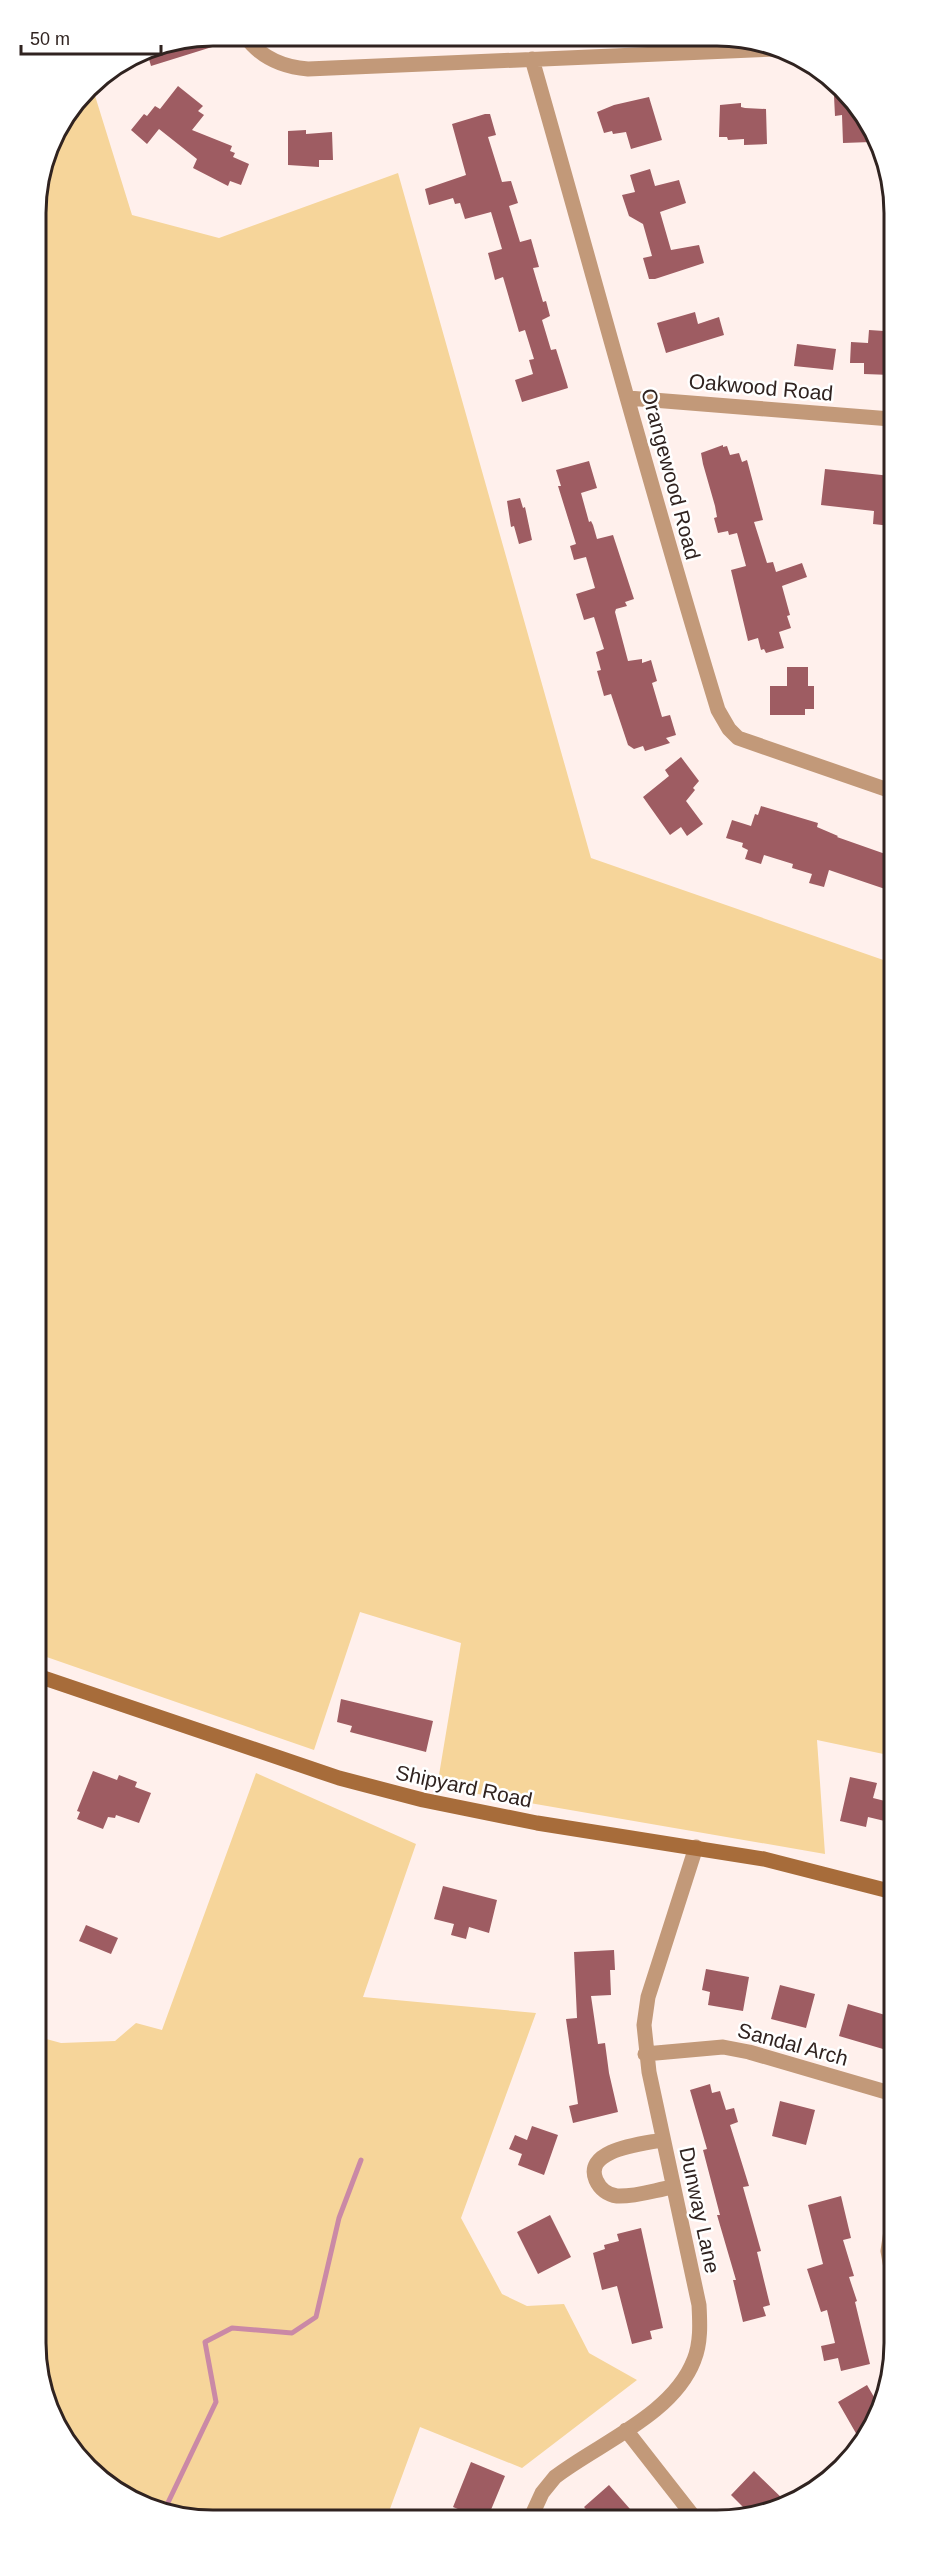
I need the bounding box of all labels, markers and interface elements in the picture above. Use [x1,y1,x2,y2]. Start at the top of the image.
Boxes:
scale bar [21,18,160,56]
text: 50 m [30,29,70,49]
street label: Oakwood Road [688,369,834,405]
street label: Orangewood Road [637,386,705,562]
street label: Shipyard Road [394,1760,534,1812]
street label: Sandal Arch [735,2018,851,2070]
street label: Dunway Lane [675,2145,725,2275]

